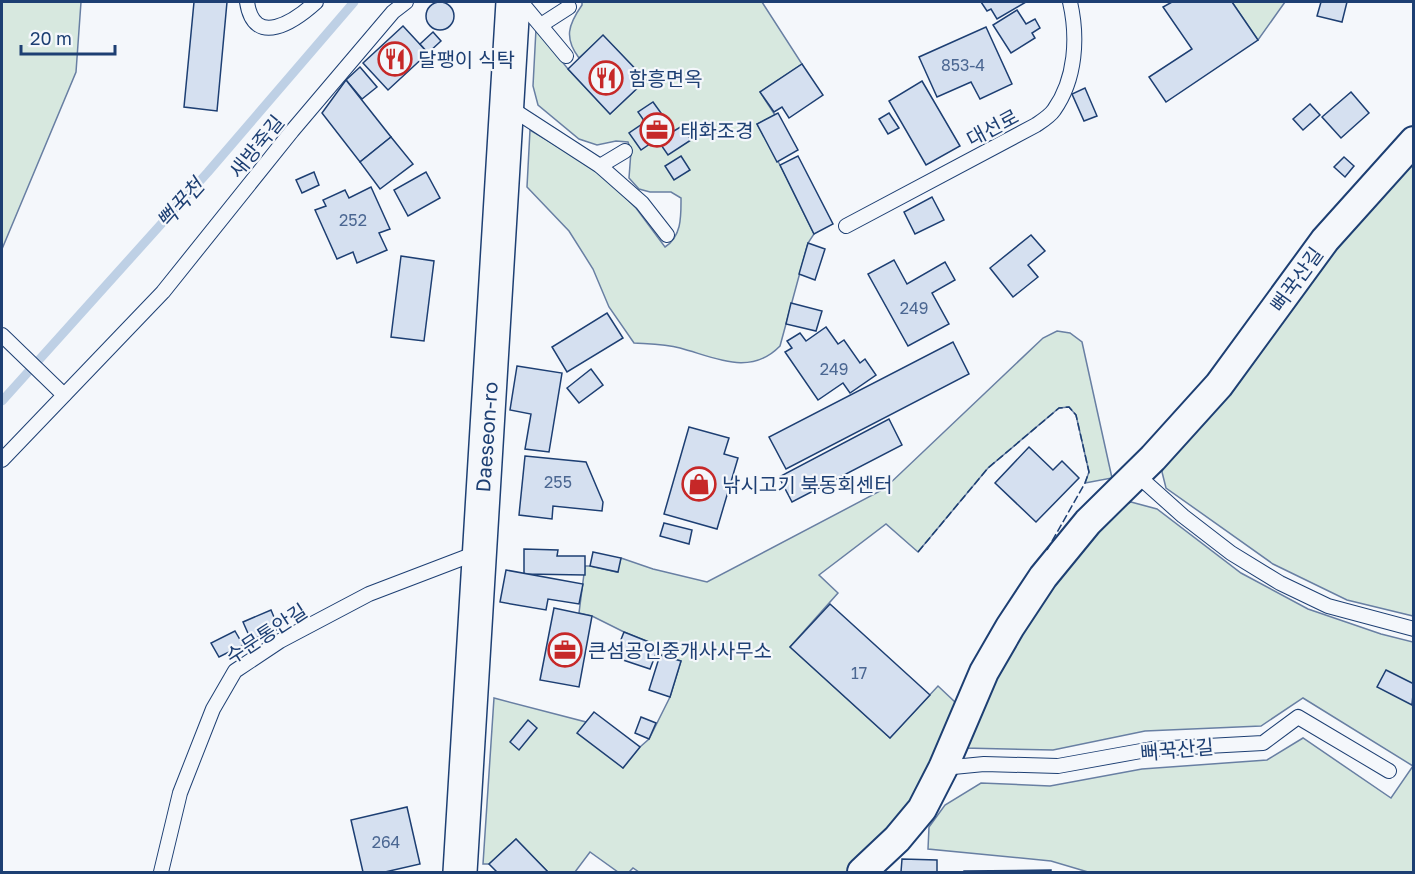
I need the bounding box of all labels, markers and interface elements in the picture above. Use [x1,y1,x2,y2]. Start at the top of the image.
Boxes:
scale bar [21,18,116,56]
text: 20 m [30,27,72,49]
restaurant icon: 달팽이 식탁 [377,41,413,77]
place label: 달팽이 식탁 [418,47,515,71]
house number: 853-4 [941,55,985,75]
restaurant icon: 함흥면옥 [588,60,624,96]
place label: 함흥면옥 [629,66,703,90]
street label: 대선로 [962,103,1022,151]
street label: 새방죽길 [224,110,288,182]
office icon: 태화조경 [639,112,675,148]
place label: 태화조경 [680,118,754,142]
water label: 뻑꾹천 [151,171,211,233]
house number: 252 [339,210,367,230]
street label: 뻐꾹산길 [1265,242,1327,316]
house number: 249 [900,298,928,318]
house number: 249 [820,359,848,379]
street label: Daeseon-ro [470,381,502,493]
shop icon: 낚시고기 북동회센터 [681,466,717,502]
house number: 255 [544,472,572,492]
place label: 낚시고기 북동회센터 [722,472,893,496]
street label: 수문통안길 [221,598,311,668]
office icon: 큰섬공인중개사사무소 [547,632,583,668]
place label: 큰섬공인중개사사무소 [588,638,772,662]
house number: 17 [851,663,867,683]
street label: 뻐꾹산길 [1139,734,1215,764]
house number: 264 [372,832,400,852]

